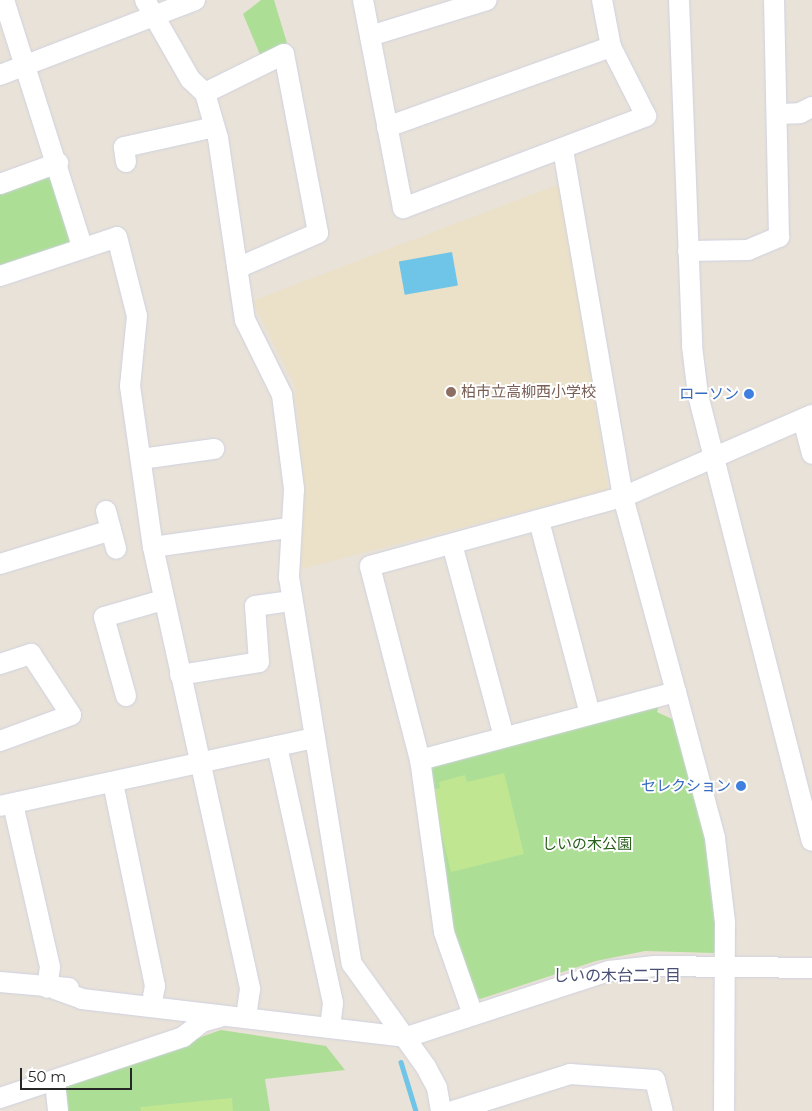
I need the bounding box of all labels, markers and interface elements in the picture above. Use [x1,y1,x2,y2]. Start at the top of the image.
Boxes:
place label: 柏市立高柳西小学校 [461,383,596,401]
place label: ローソン [679,385,739,403]
marker: 柏市立高柳西小学校 [445,386,457,398]
marker: ローソン [743,388,755,400]
place label: セレクション [641,777,731,795]
marker: セレクション [735,780,747,792]
park label: しいの木公園 [542,835,632,853]
district label: しいの木台二丁目 [553,966,681,986]
scale bar [22,1058,135,1090]
text: 50 m [28,1067,66,1086]

